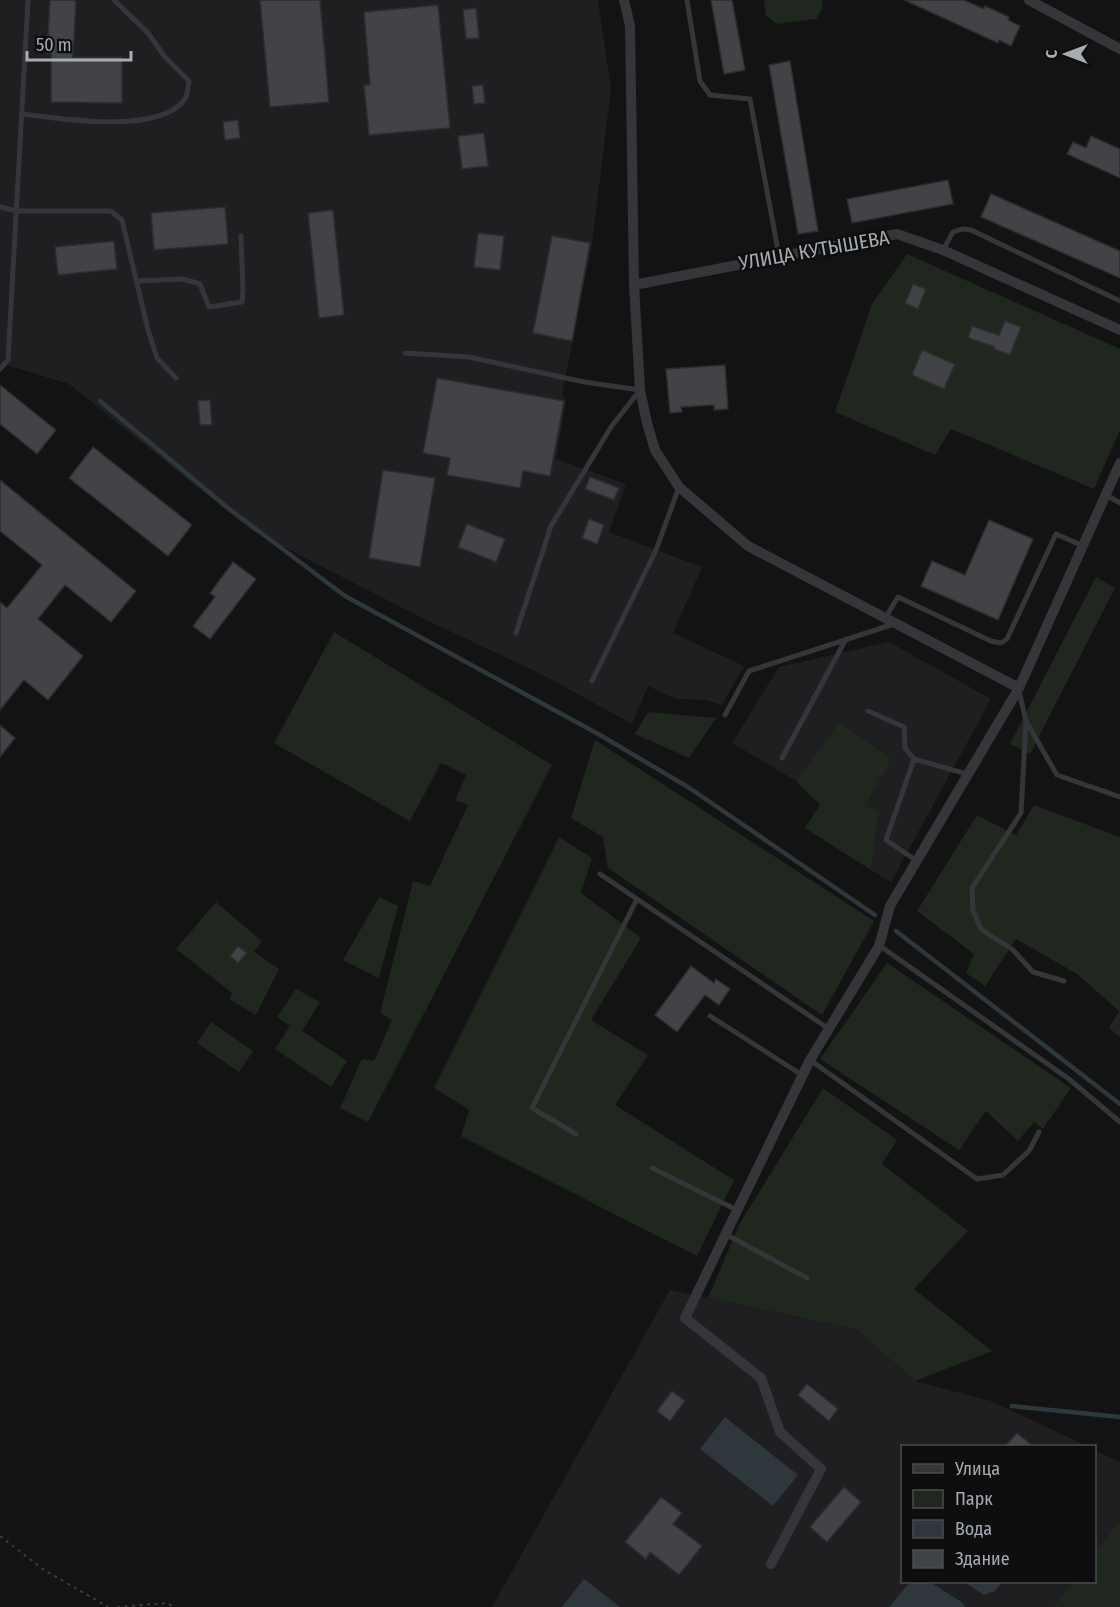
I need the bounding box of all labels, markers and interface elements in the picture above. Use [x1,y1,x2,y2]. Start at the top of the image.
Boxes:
scale bar [27,24,130,62]
north arrow [1036,24,1096,84]
text: 50 m [36,34,72,56]
text: С [1042,49,1061,58]
street label: УЛИЦА КУТЫШЕВА [736,225,891,275]
legend [901,1445,1096,1583]
text: Улица [954,1458,1000,1480]
text: Парк [955,1488,993,1510]
text: Вода [955,1518,992,1540]
text: Здание [955,1548,1010,1570]

